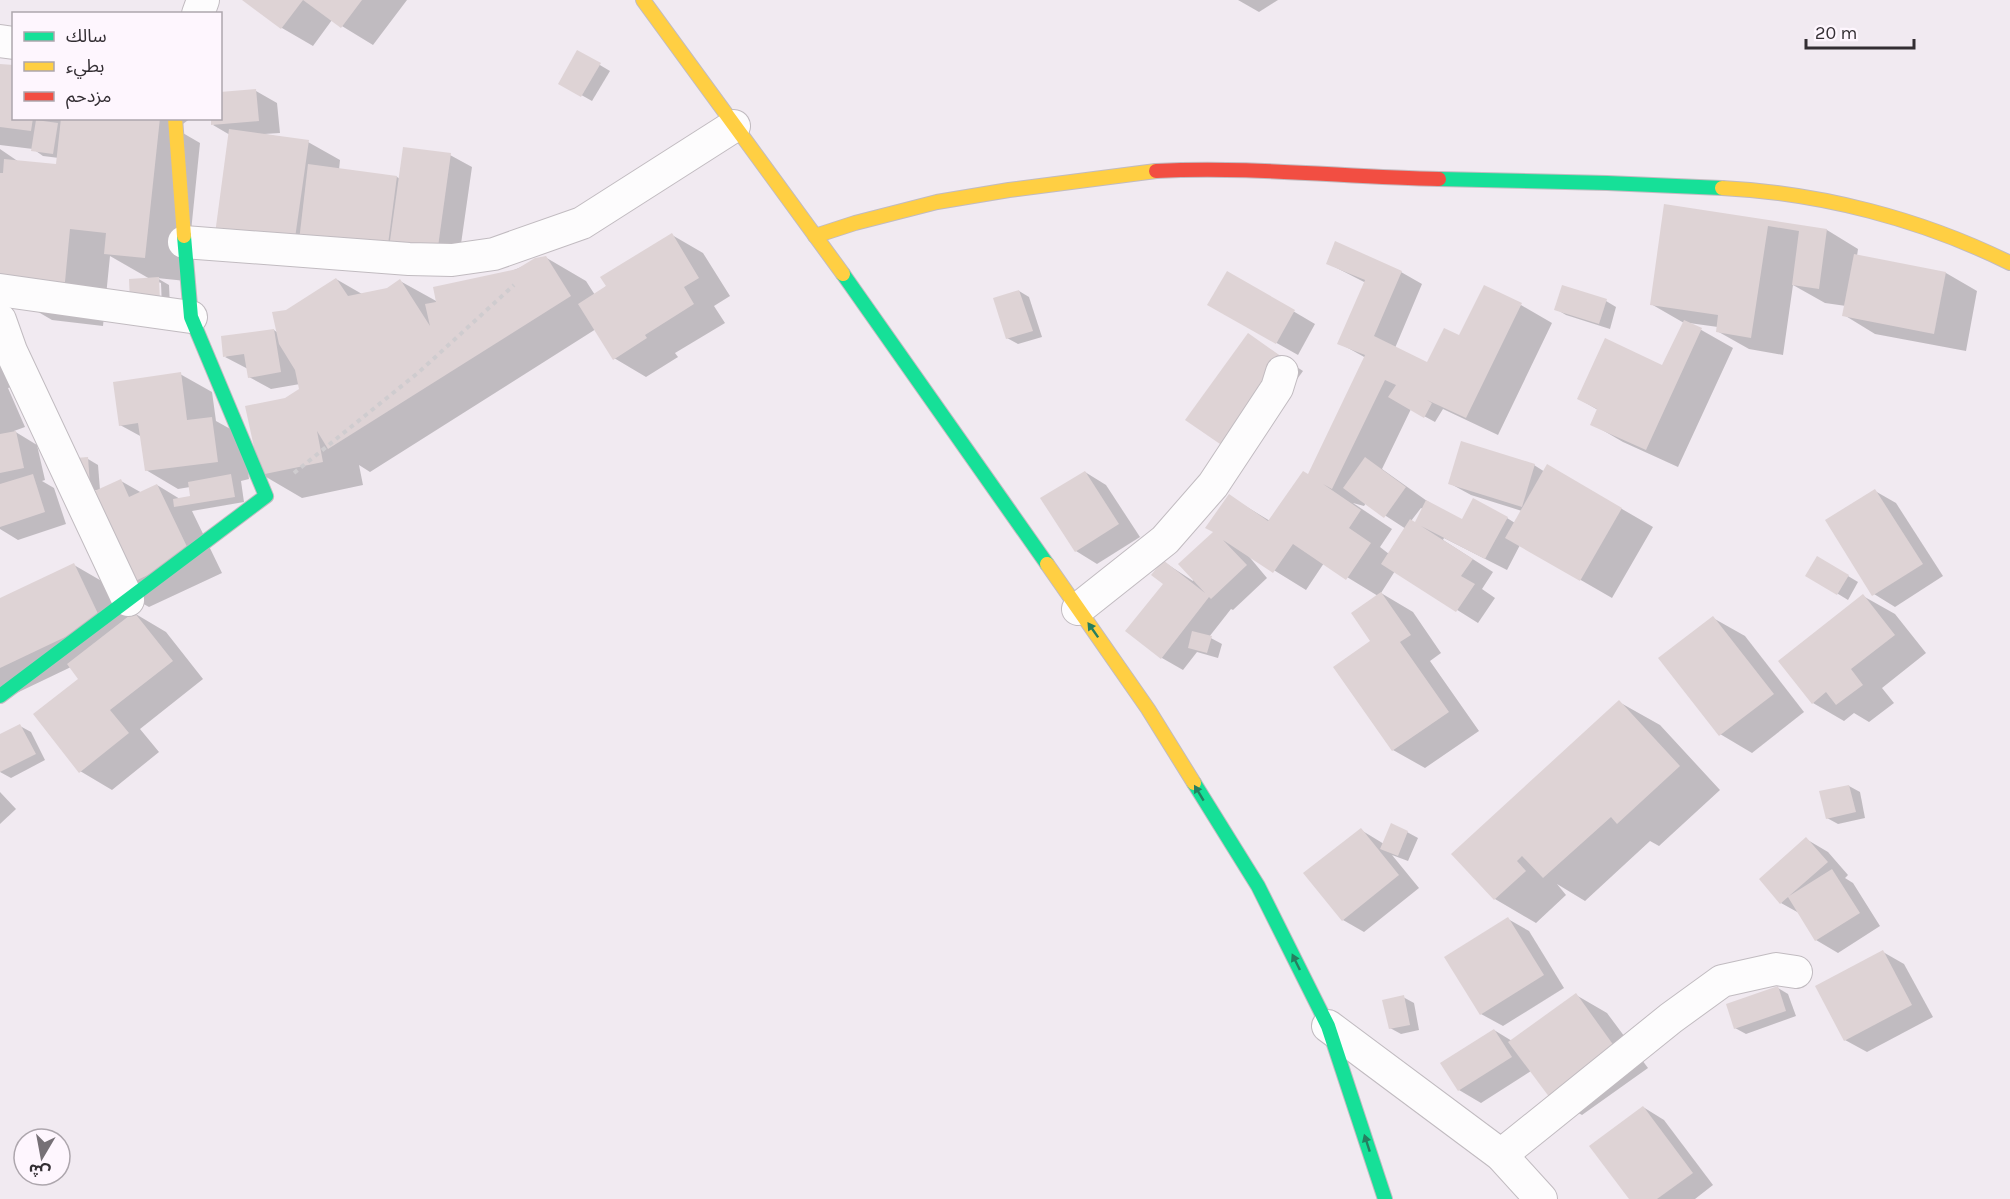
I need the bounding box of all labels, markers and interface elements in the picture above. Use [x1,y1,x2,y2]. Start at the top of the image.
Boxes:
legend [12,12,222,120]
scale bar [1806,12,1914,50]
text: 20 m [1815,22,1857,44]
text: سالك [66,25,107,47]
text: بطيء [66,55,104,79]
text: مزدحم [66,85,111,109]
one-way arrow [1087,622,1099,638]
one-way arrow [1194,785,1205,801]
one-way arrow [1291,954,1301,971]
north arrow [12,1127,72,1187]
one-way arrow [1362,1134,1372,1152]
text: ش [27,1160,52,1183]

